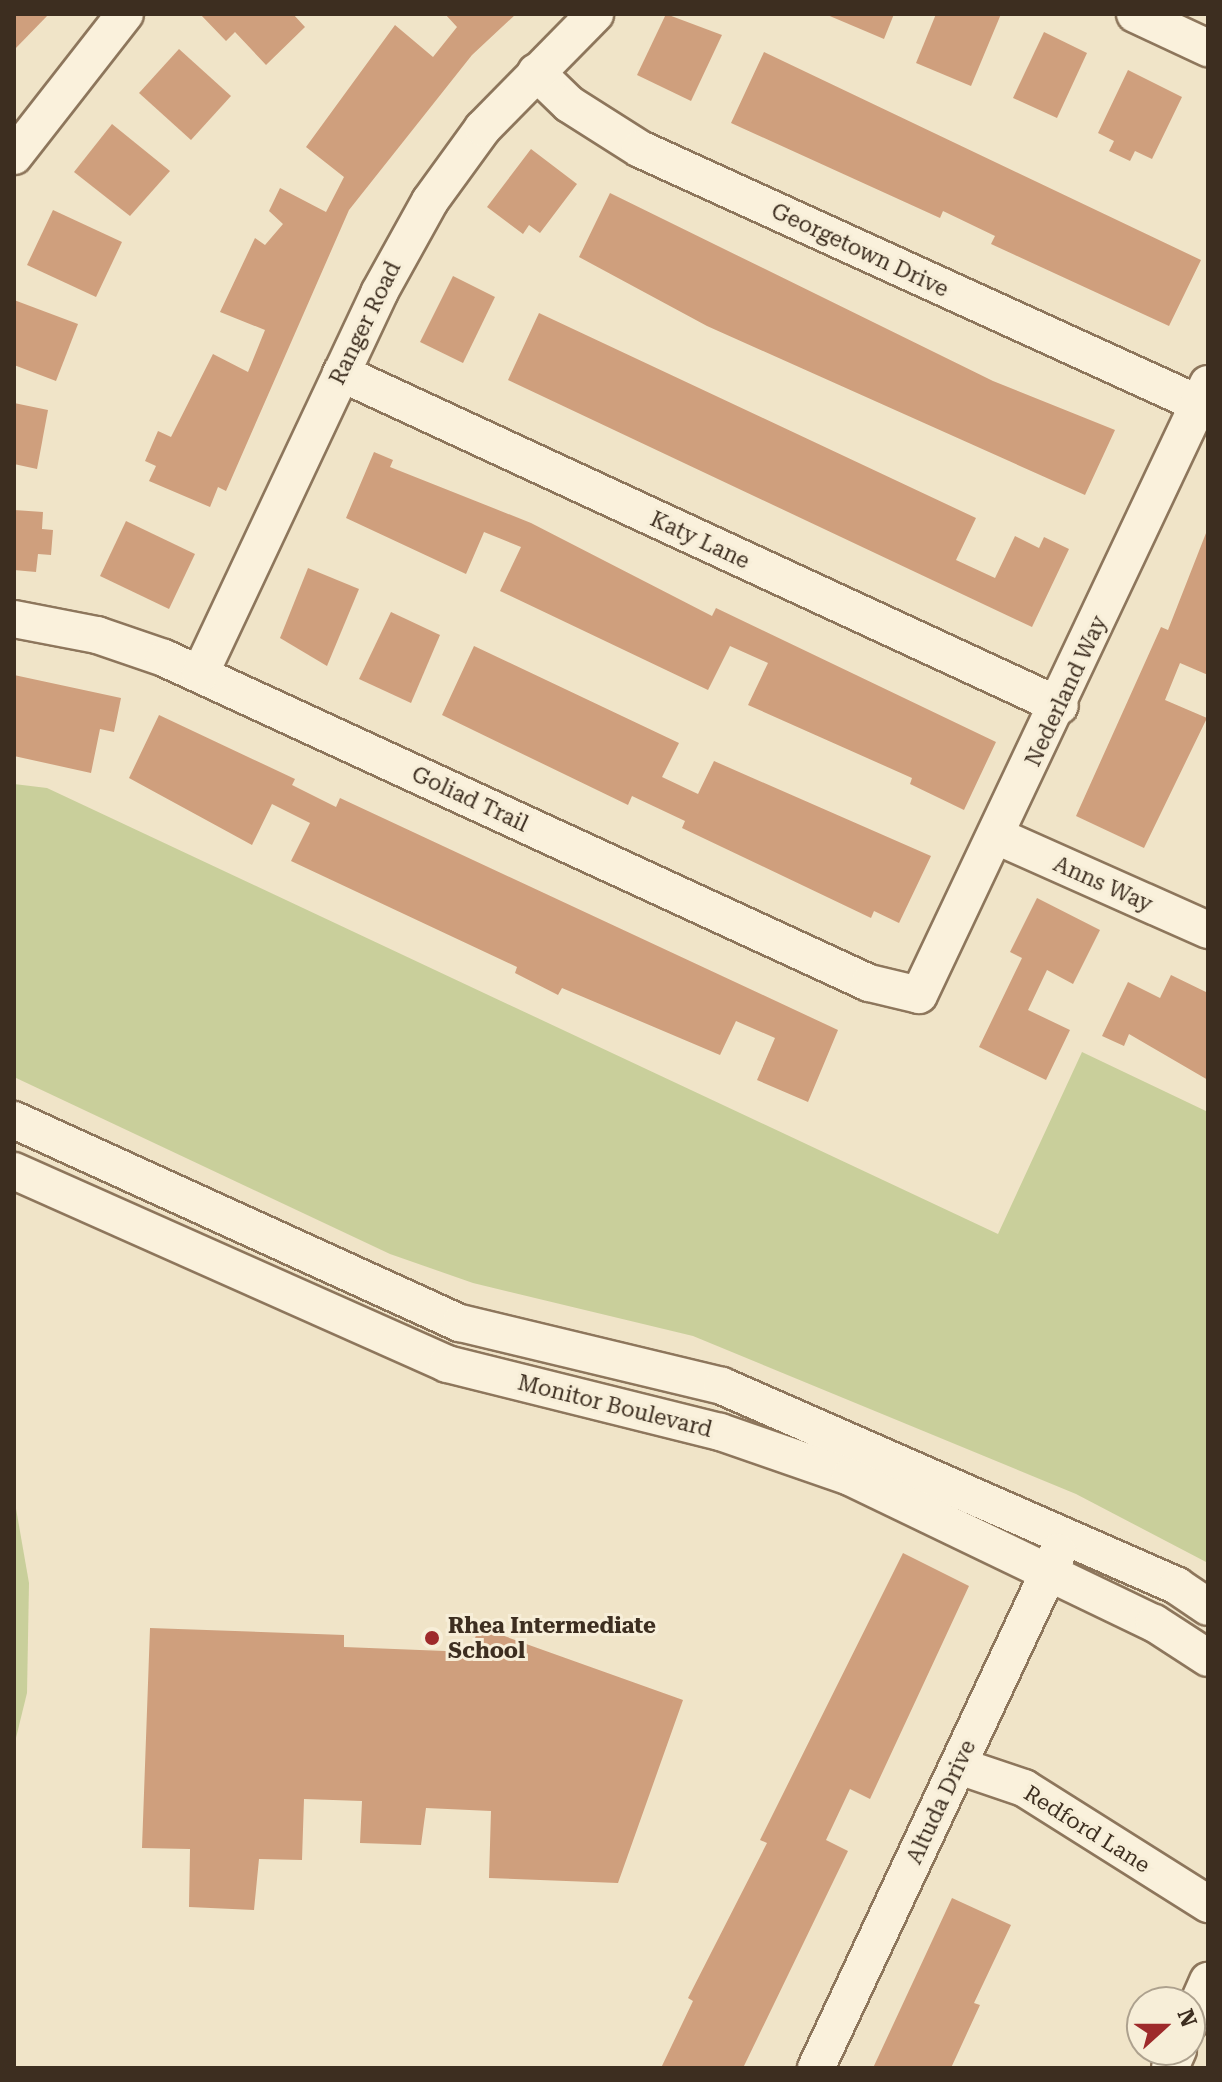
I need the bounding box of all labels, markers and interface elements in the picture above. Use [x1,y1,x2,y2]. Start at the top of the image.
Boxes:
street label: Georgetown Drive [767,197,953,303]
street label: Ranger Road [324,257,406,389]
street label: Katy Lane [646,506,754,574]
street label: Nederland Way [1020,611,1112,771]
street label: Goliad Trail [408,761,532,837]
street label: Anns Way [1049,850,1157,918]
street label: Monitor Boulevard [515,1369,715,1443]
place label: Rhea Intermediate School [448,1612,656,1664]
marker: Rhea Intermediate School [423,1629,441,1647]
street label: Altuda Drive [901,1736,981,1868]
street label: Redford Lane [1019,1780,1155,1878]
north arrow [1126,1986,1206,2066]
text: N [1172,2006,1202,2030]

